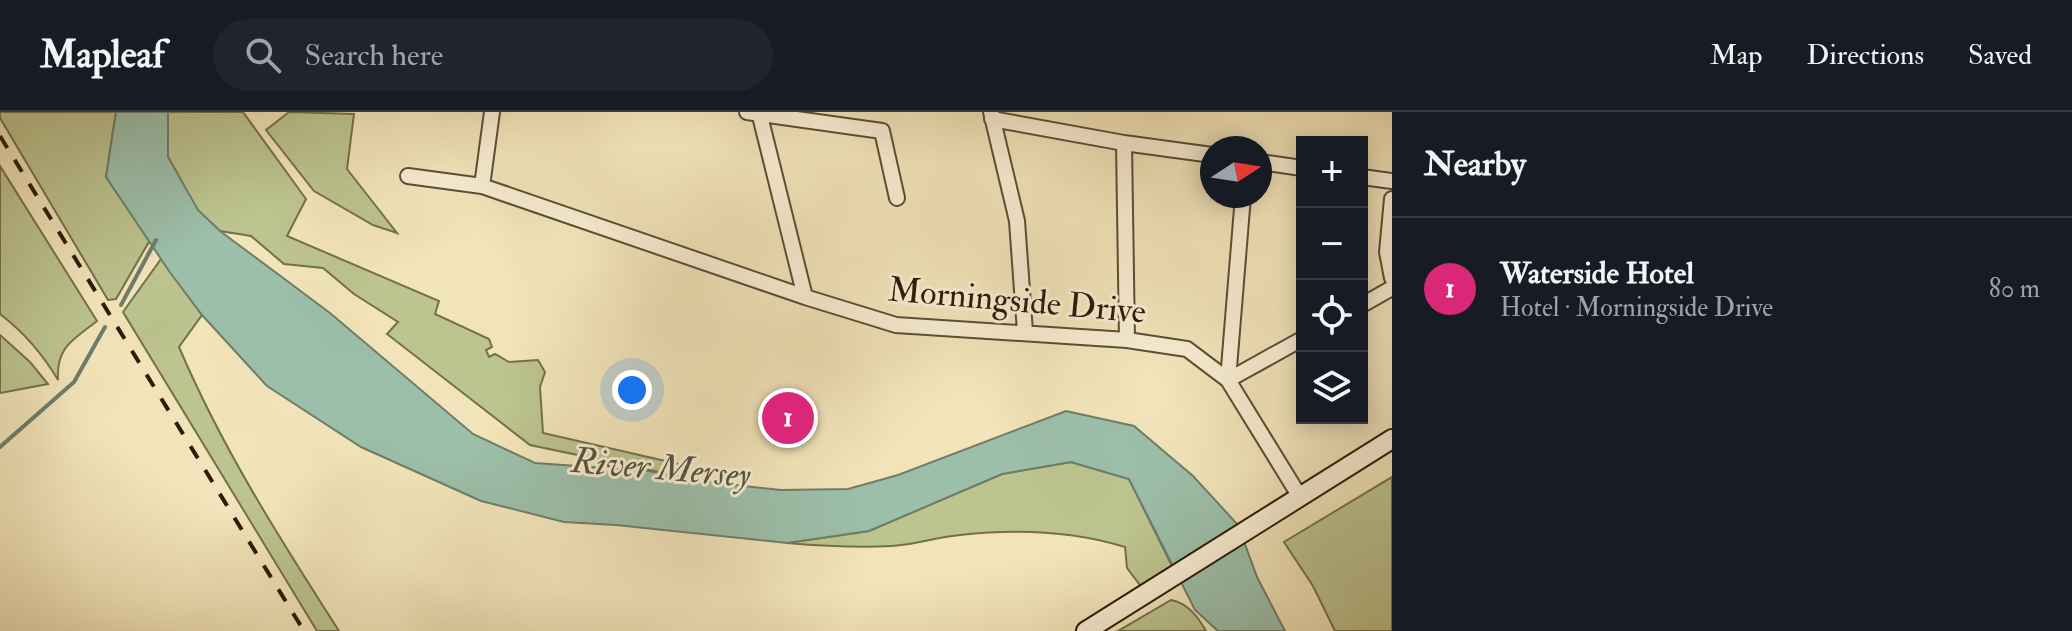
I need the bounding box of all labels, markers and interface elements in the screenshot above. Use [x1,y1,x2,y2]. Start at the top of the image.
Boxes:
search box [213,19,773,91]
text: Mapleaf [40,31,165,79]
icon: search [241,33,285,77]
text: Search here [305,37,443,74]
text: Map [1710,38,1763,73]
text: Directions [1807,38,1924,73]
text: Saved [1968,38,2032,73]
north arrow [1200,136,1272,208]
map controls [1296,136,1368,424]
button: + [1296,136,1368,208]
text: Nearby [1424,143,1526,186]
button: − [1296,208,1368,280]
text: Waterside Hotel [1500,255,1694,292]
street label: Morningside Drive [886,268,1148,334]
text: 1 [1445,273,1455,305]
text: 80 m [1989,273,2040,305]
button: locate [1296,280,1368,352]
text: Hotel · Morningside Drive [1500,292,1773,324]
button: layers [1296,352,1368,424]
your location [612,370,652,410]
pin: 1 [762,388,814,448]
water label: River Mersey [569,438,753,498]

